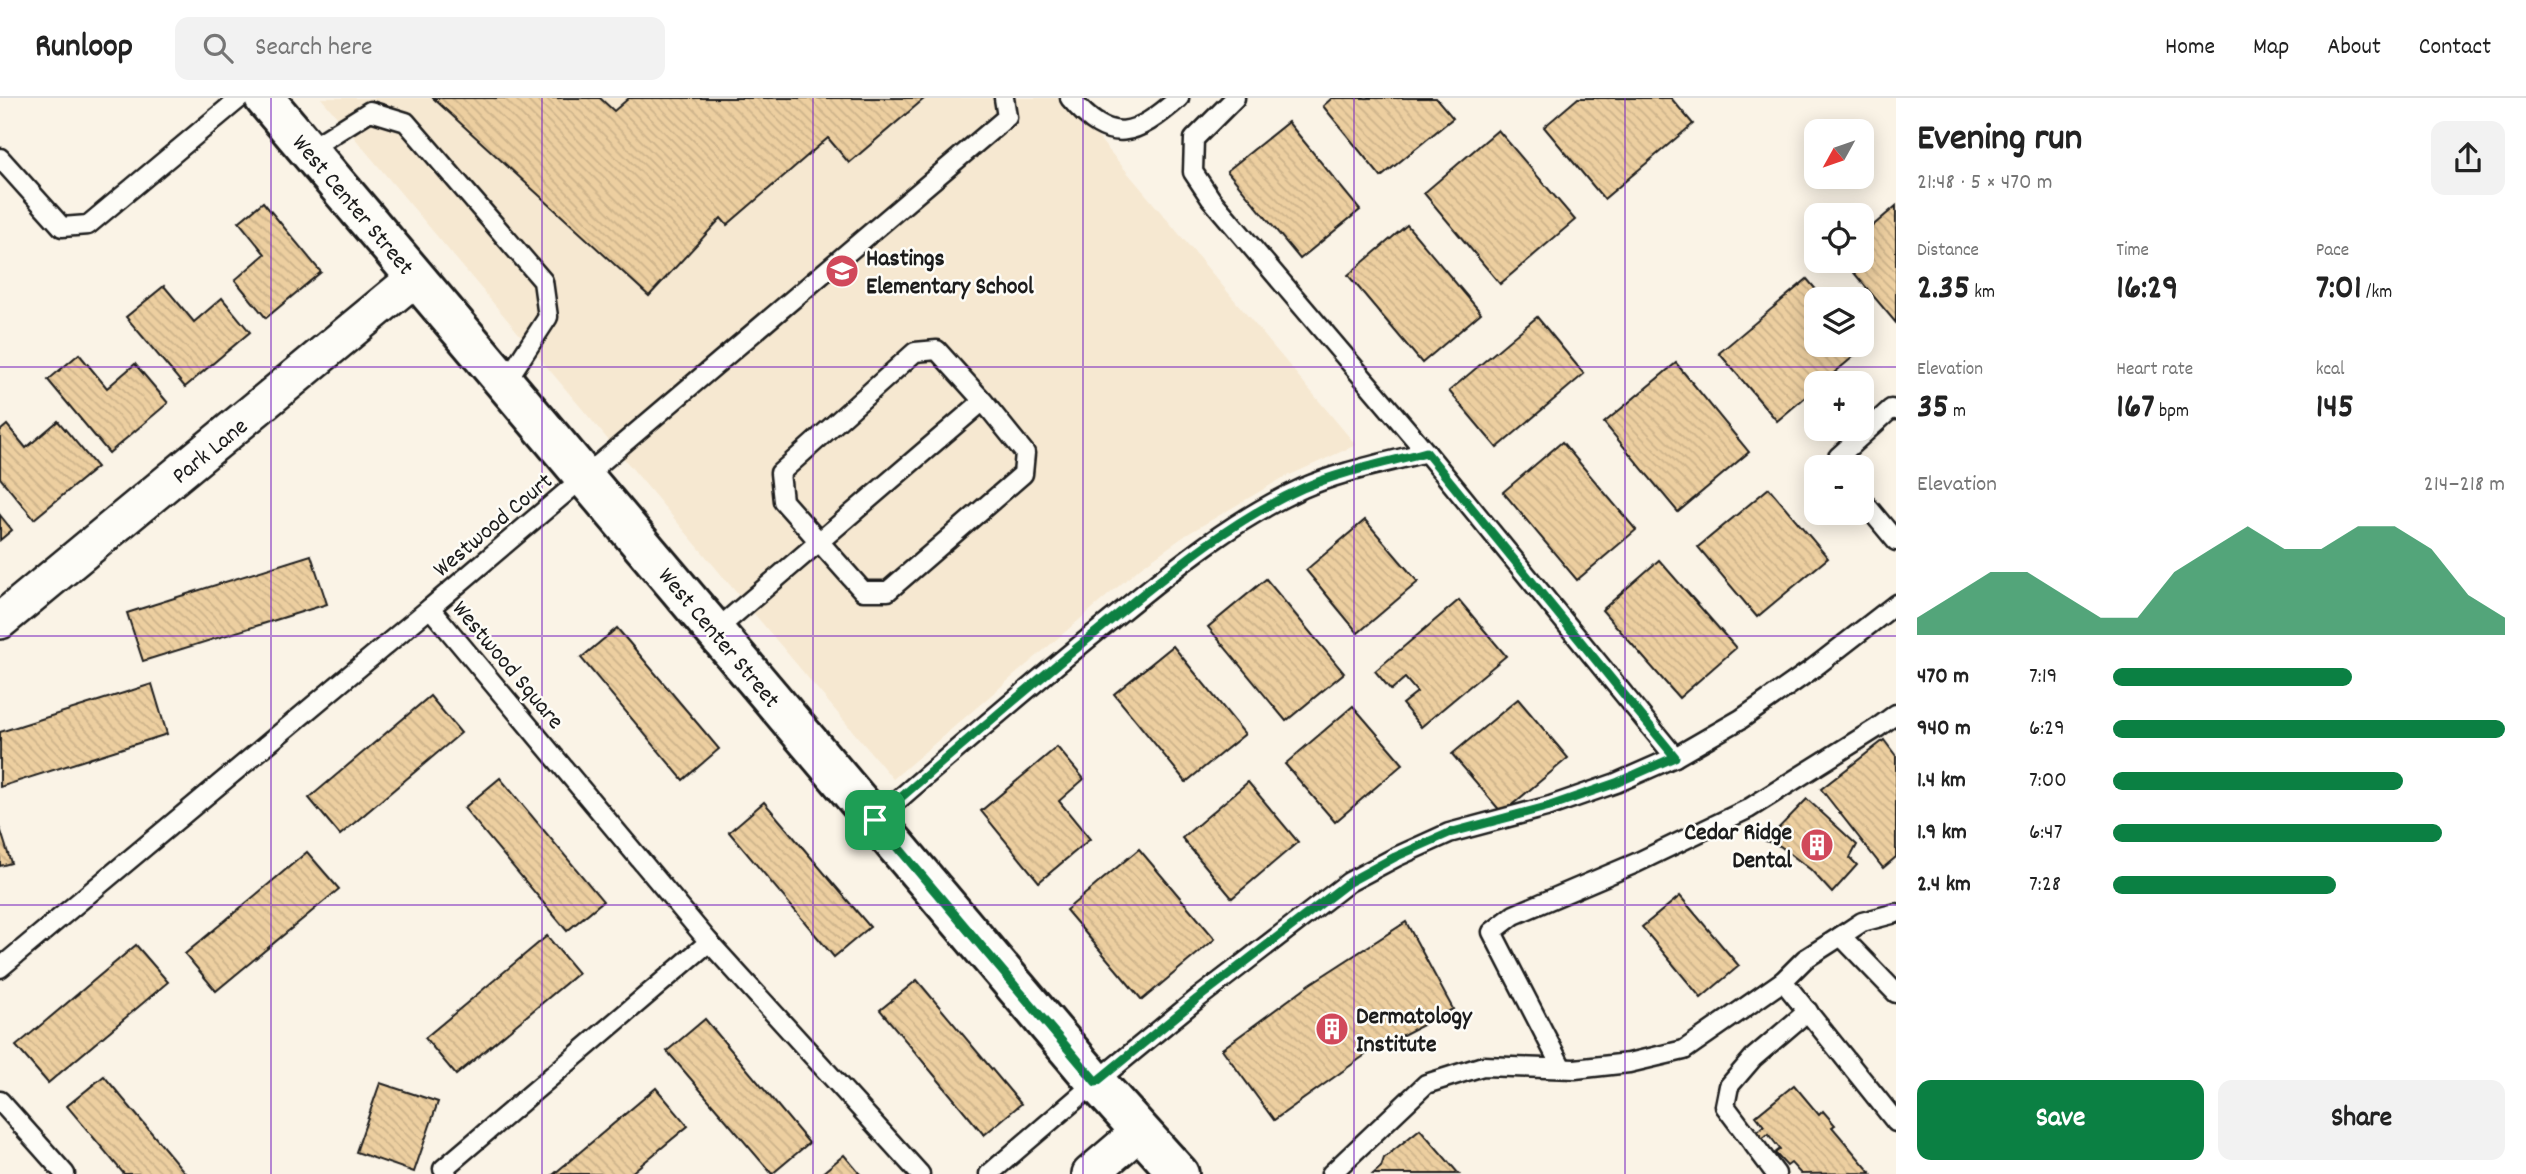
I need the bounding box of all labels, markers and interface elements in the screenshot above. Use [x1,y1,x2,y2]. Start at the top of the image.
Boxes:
search box [175,17,665,80]
text: Runloop [35,25,133,72]
icon: search [199,29,237,67]
text: Search here [255,30,372,67]
text: Home [2165,31,2215,65]
text: Map [2253,31,2289,65]
text: About [2327,31,2381,65]
text: Contact [2419,31,2491,65]
text: Evening run [1917,113,2082,168]
north arrow [1804,119,1874,189]
map controls [1804,119,1874,525]
button: share [2431,121,2505,195]
street label: West Center Street [283,128,421,284]
text: 21:48 · 5 × 470 m [1917,167,2053,200]
button: locate [1804,203,1874,273]
text: Distance [1917,238,1979,265]
text: Time [2116,238,2149,265]
text: Pace [2316,238,2349,265]
place label: Hastings Elementary School [866,243,1034,305]
school or university icon: Hastings Elementary School [823,252,861,290]
text: 2.35 [1917,265,1970,315]
text: 16:29 [2116,265,2178,315]
text: 7:01 [2316,265,2362,315]
text: km [1970,280,1995,307]
text: /km [2362,280,2392,307]
button: layers [1804,287,1874,357]
text: Elevation [1917,357,1983,384]
text: Heart rate [2116,357,2193,384]
text: kcal [2316,357,2345,384]
button: + [1804,371,1874,441]
text: 35 [1917,384,1949,434]
text: 167 [2116,384,2155,434]
text: 145 [2316,384,2354,434]
text: m [1949,399,1966,426]
text: bpm [2155,399,2189,426]
street label: Park Lane [166,411,256,494]
button: − [1804,455,1874,525]
street label: Westwood Court [426,466,561,587]
text: Elevation [1917,469,1997,502]
text: 214–218 m [2424,469,2505,502]
street label: West Center Street [649,561,787,717]
street label: Westwood Square [443,594,571,738]
text: 470 m [1917,661,1969,694]
text: 7:19 [2029,661,2057,694]
text: 940 m [1917,713,1971,746]
text: 6:29 [2029,713,2065,746]
text: 1.4 km [1917,765,1966,798]
text: 7:00 [2029,765,2067,798]
pin [845,790,905,850]
icon: arrive [856,801,894,839]
place label: Cedar Ridge Dental [1684,817,1792,879]
text: 1.9 km [1917,817,1967,850]
text: 6:47 [2029,817,2062,850]
building icon: Cedar Ridge Dental [1798,826,1836,864]
text: 2.4 km [1917,869,1971,902]
text: 7:28 [2029,869,2061,902]
place label: Dermatology Institute [1356,1001,1473,1063]
building icon: Dermatology Institute [1313,1010,1351,1048]
button: Save [1917,1080,2204,1160]
button: Share [2218,1080,2505,1160]

